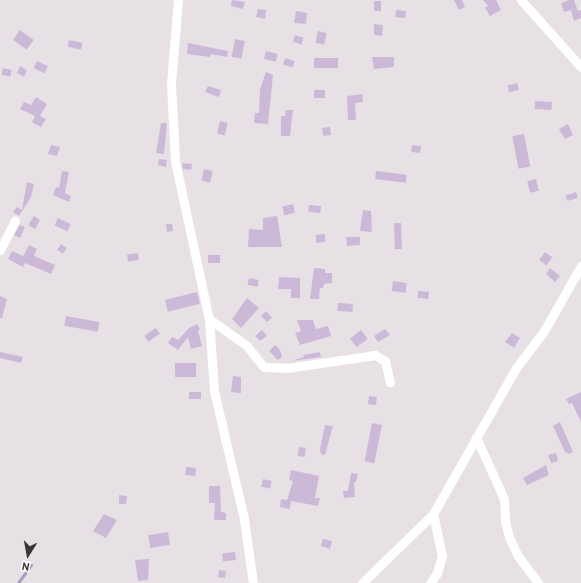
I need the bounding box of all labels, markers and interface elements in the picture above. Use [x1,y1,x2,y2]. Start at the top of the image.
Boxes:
north arrow [8,535,48,575]
text: N [21,559,31,574]

